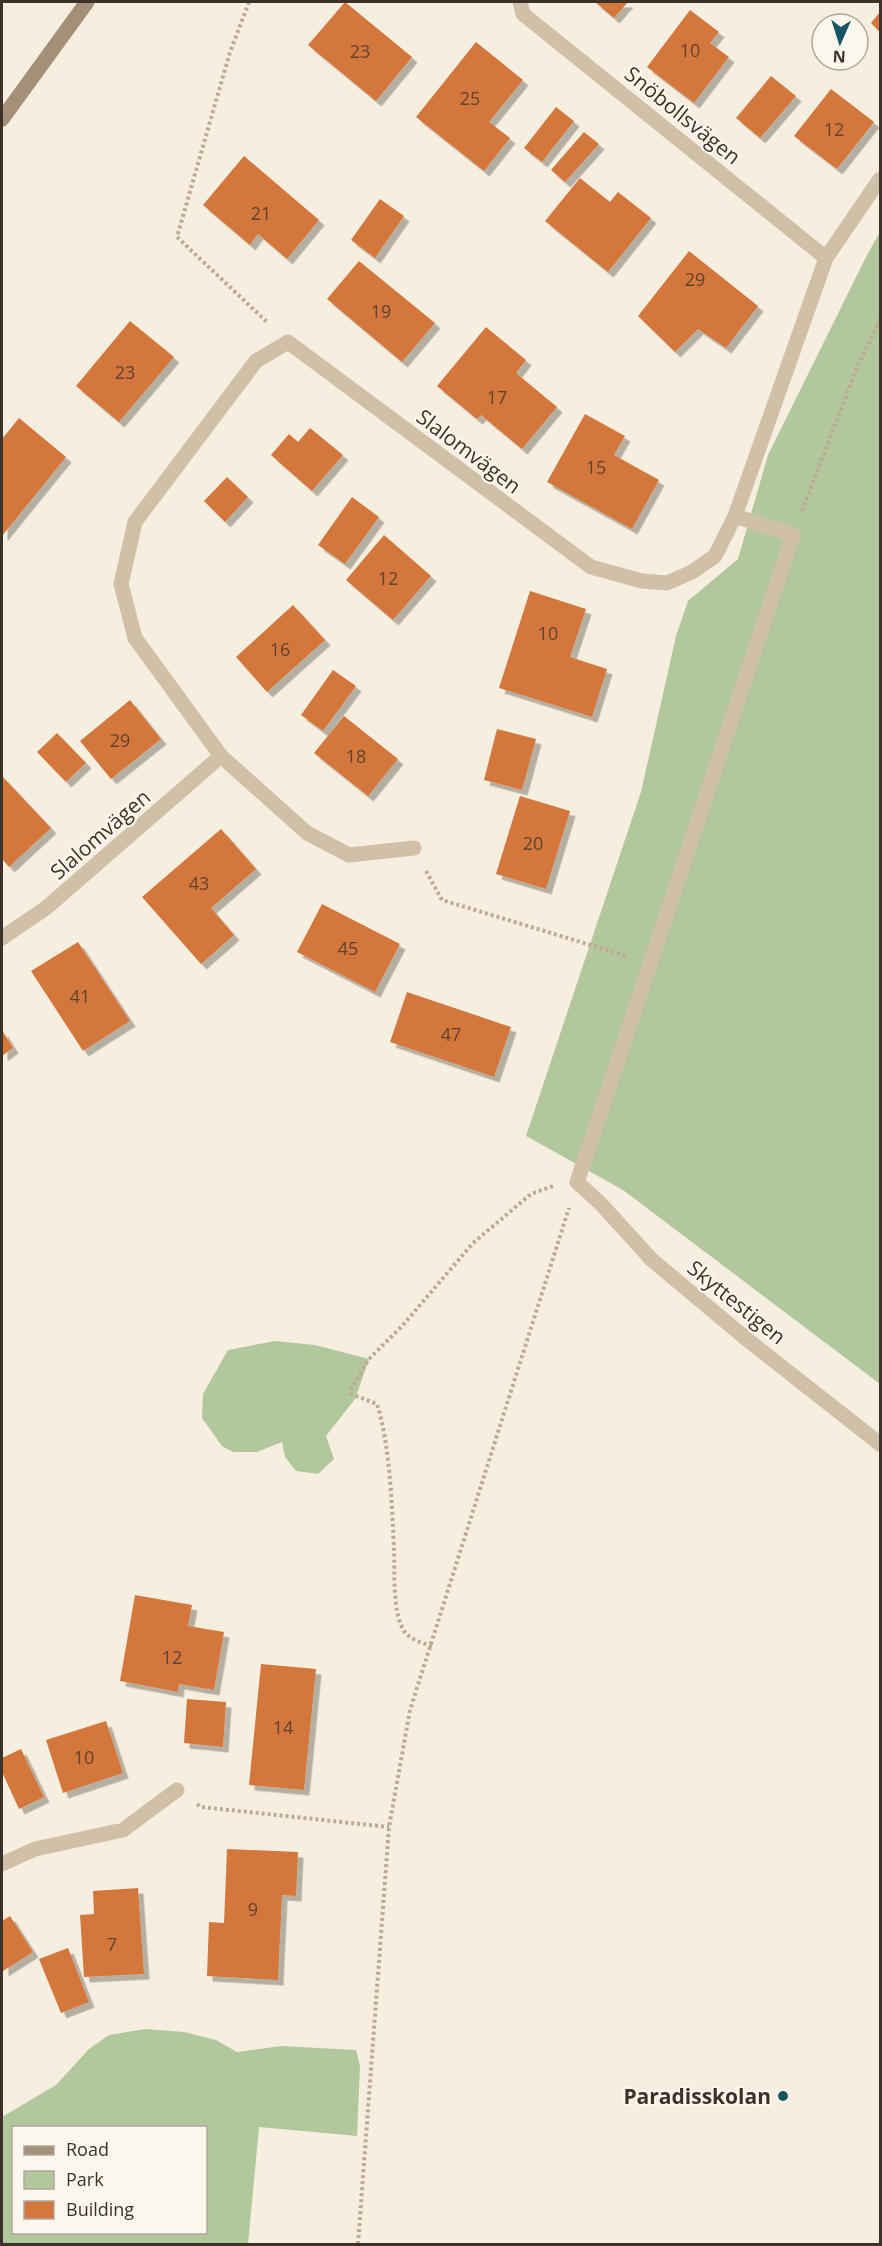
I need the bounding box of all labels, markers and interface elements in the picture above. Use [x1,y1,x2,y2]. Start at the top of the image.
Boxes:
north arrow [810,12,870,72]
house number: 10 [680,38,700,62]
house number: 23 [350,39,370,63]
text: N [832,46,846,68]
street label: Snöbollsvägen [619,60,747,170]
house number: 25 [460,86,480,110]
house number: 12 [824,117,844,141]
house number: 21 [251,201,271,225]
house number: 29 [685,267,705,291]
house number: 19 [371,299,391,323]
house number: 23 [115,360,135,384]
house number: 17 [487,385,507,409]
street label: Slalomvägen [411,402,527,500]
house number: 15 [586,455,606,479]
house number: 12 [378,566,398,590]
house number: 10 [538,621,558,645]
house number: 16 [270,637,290,661]
house number: 29 [110,728,130,752]
house number: 18 [346,744,366,768]
street label: Slalomvägen [44,783,156,885]
house number: 20 [523,831,543,855]
house number: 43 [189,871,209,895]
house number: 45 [338,936,358,960]
house number: 41 [70,984,90,1008]
house number: 47 [441,1022,461,1046]
street label: Skyttestigen [682,1254,792,1350]
house number: 12 [162,1645,182,1669]
house number: 14 [273,1715,293,1739]
house number: 10 [74,1745,94,1769]
house number: 9 [248,1897,258,1921]
house number: 7 [107,1932,117,1956]
place label: Paradisskolan [623,2082,771,2110]
marker: Paradisskolan [776,2089,790,2103]
legend [12,2126,207,2234]
text: Road [66,2137,109,2161]
text: Park [66,2167,104,2191]
text: Building [66,2197,134,2221]

